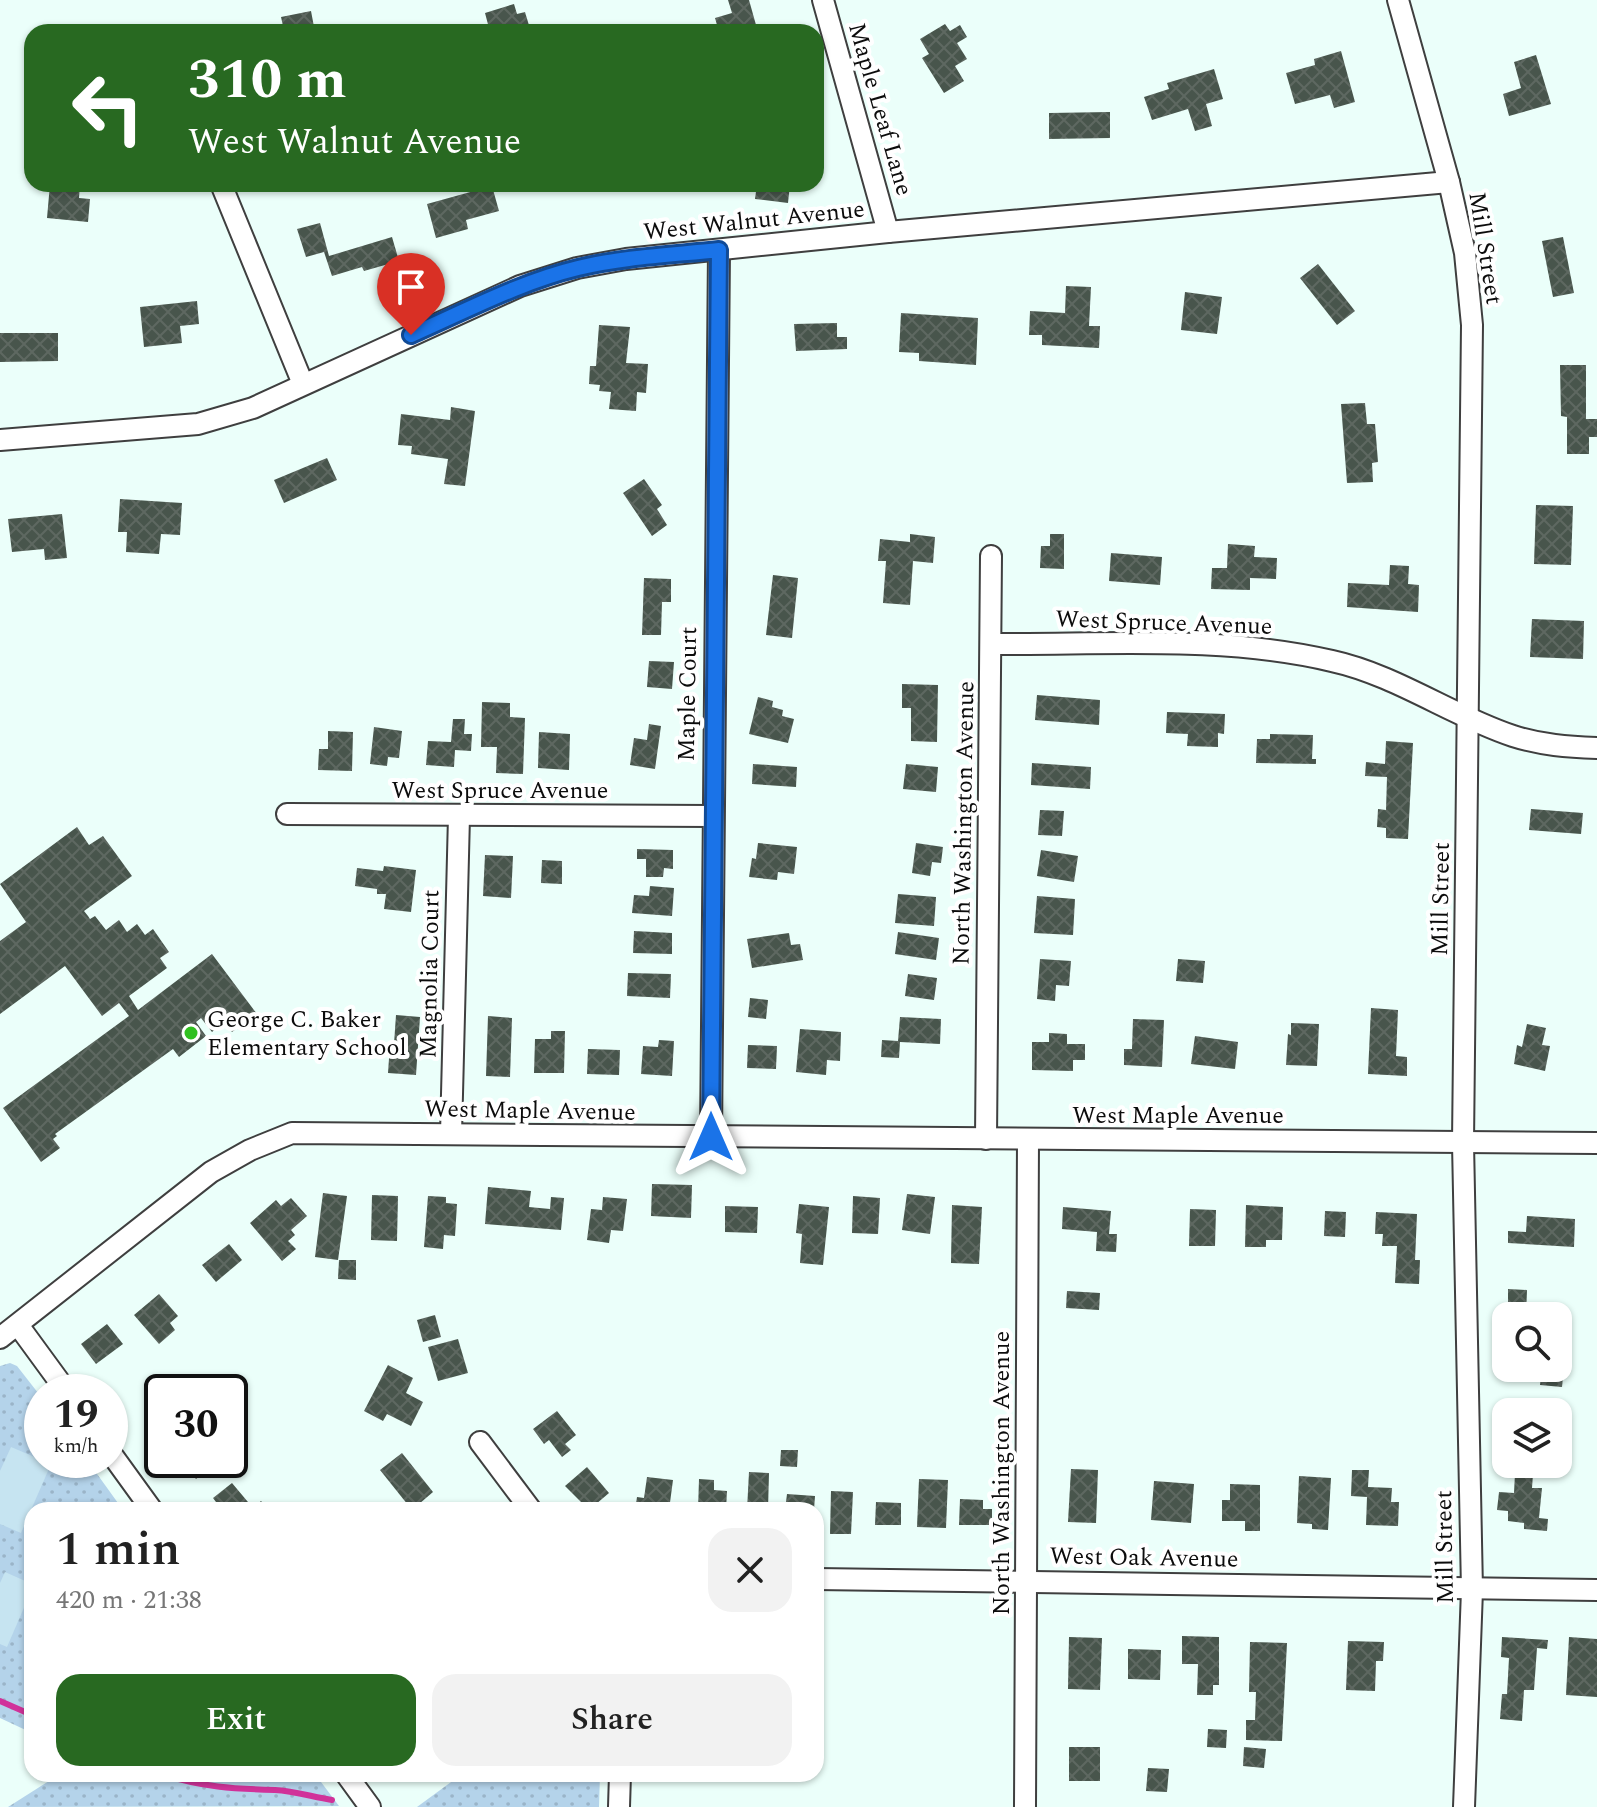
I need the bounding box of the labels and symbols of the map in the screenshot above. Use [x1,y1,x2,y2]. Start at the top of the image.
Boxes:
street label: Maple Leaf Lane [838,19,922,200]
street label: Mill Street [1458,189,1512,307]
street label: West Walnut Avenue [642,191,866,251]
pin [377,253,445,335]
street label: West Spruce Avenue [1055,601,1273,645]
street label: Maple Court [669,626,707,762]
street label: North Washington Avenue [944,681,984,965]
street label: West Spruce Avenue [392,773,608,809]
street label: Mill Street [1422,842,1460,956]
street label: Magnolia Court [411,889,449,1059]
place label: George C. Baker Elementary School [207,1002,407,1066]
marker: George C. Baker Elementary School [182,1024,200,1042]
street label: West Maple Avenue [424,1091,636,1131]
position arrow [669,1095,753,1179]
street label: West Maple Avenue [1072,1098,1284,1134]
street label: North Washington Avenue [984,1331,1020,1615]
speed limit sign: 30 [144,1374,248,1478]
street label: Mill Street [1426,1490,1464,1604]
street label: West Oak Avenue [1049,1538,1239,1578]

